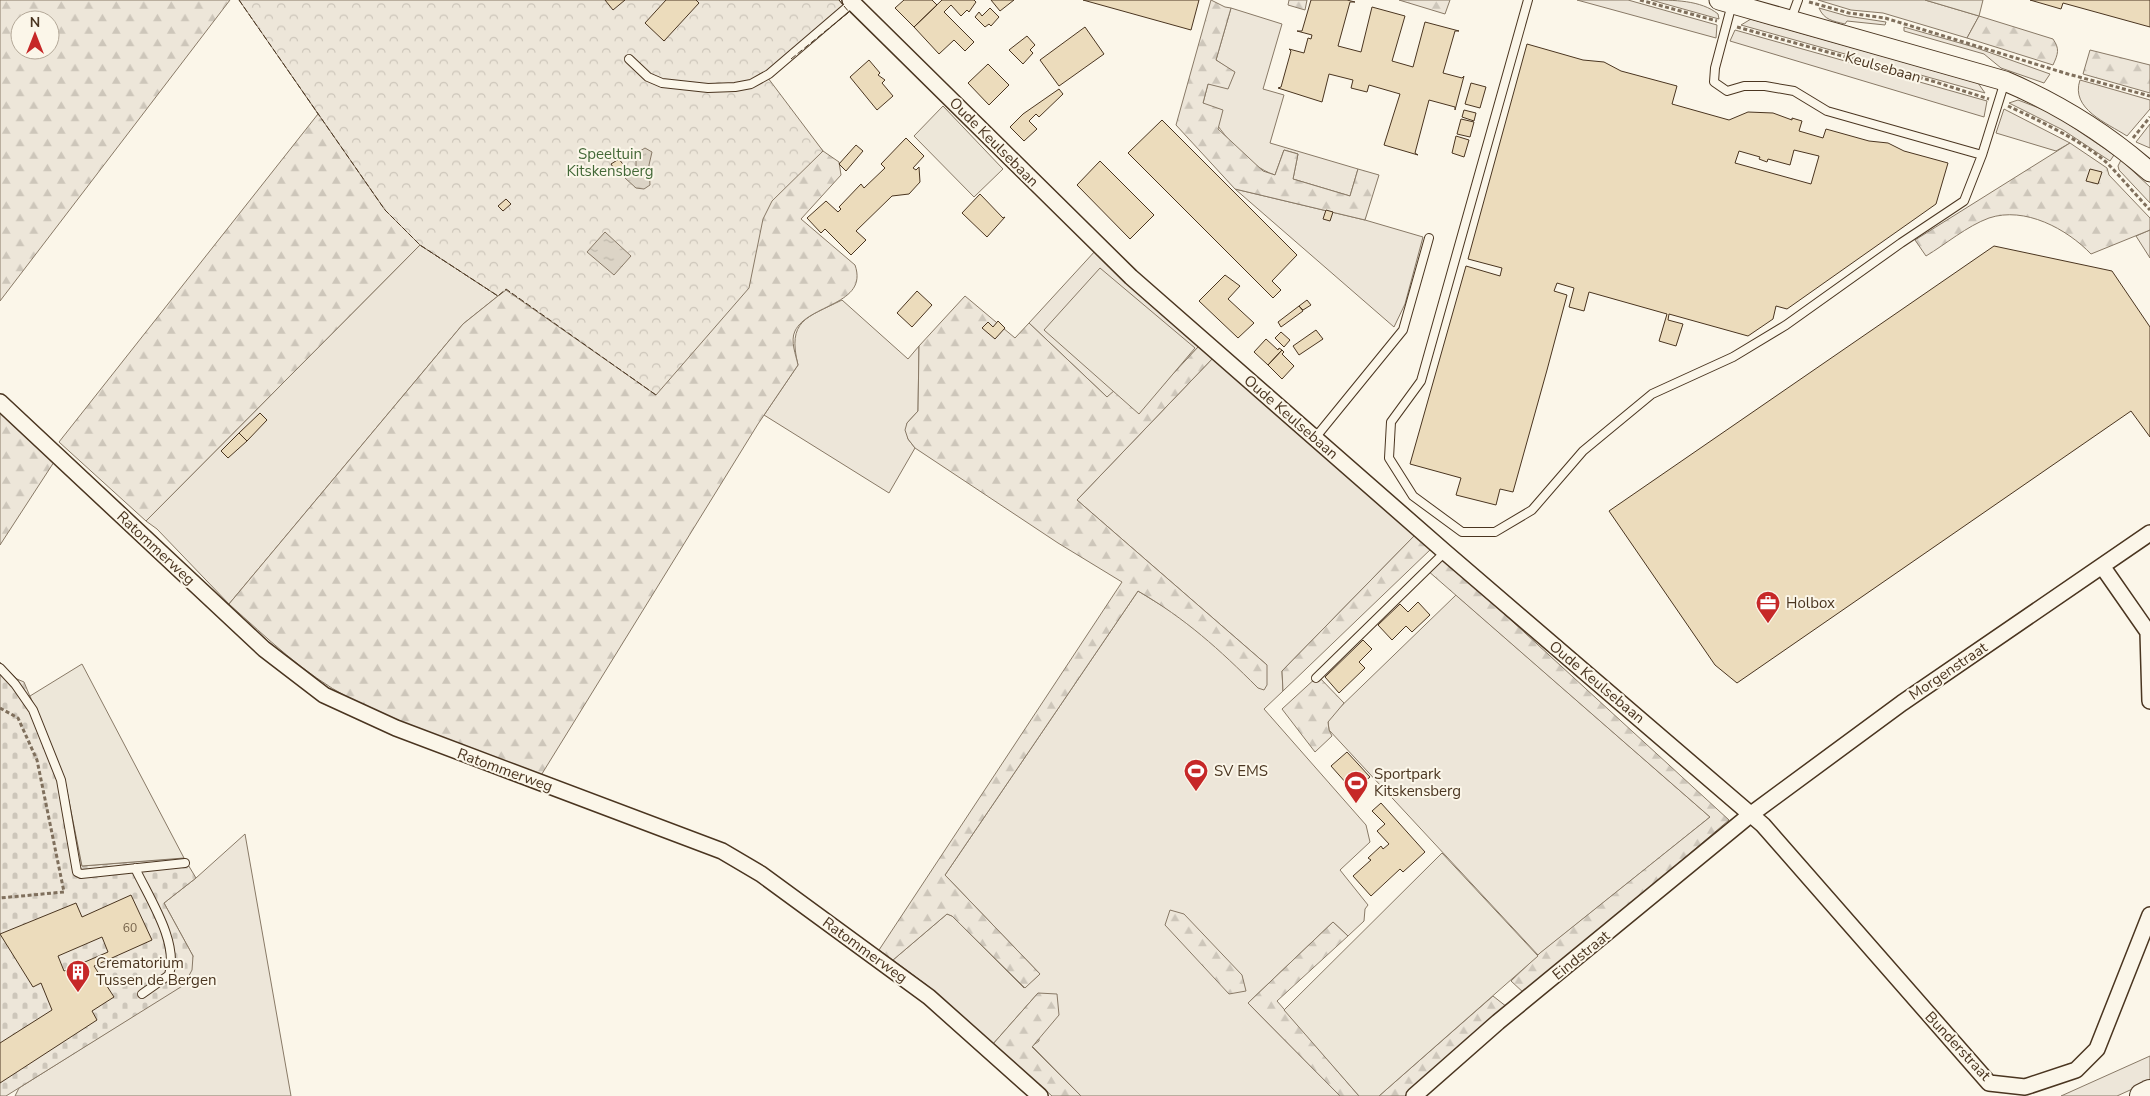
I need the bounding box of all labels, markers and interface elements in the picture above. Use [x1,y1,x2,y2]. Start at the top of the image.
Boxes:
north arrow [10,10,60,60]
text: N [30,13,40,32]
street label: Keulsebaan [1843,47,1923,87]
street label: Oude Keulsebaan [945,93,1043,191]
park label: Speeltuin Kitskensberg [566,144,654,181]
street label: Oude Keulsebaan [1240,370,1342,464]
street label: Ratommerweg [113,507,199,589]
office icon: Holbox [1755,590,1781,624]
place label: Holbox [1786,593,1835,613]
street label: Oude Keulsebaan [1545,636,1649,728]
street label: Morgenstraat [1905,637,1992,705]
street label: Ratommerweg [454,743,556,797]
sports icon: SV EMS [1183,758,1209,792]
place label: SV EMS [1214,761,1268,781]
place label: Sportpark Kitskensberg [1374,764,1461,801]
sports icon: Sportpark Kitskensberg [1343,770,1369,804]
street label: Ratommerweg [819,912,911,988]
house number: 60 [123,920,137,936]
street label: Eindstraat [1548,925,1614,984]
place label: Crematorium Tussen de Bergen [96,953,216,990]
building icon: Crematorium Tussen de Bergen [65,959,91,993]
street label: Bunderstraat [1921,1007,1996,1086]

